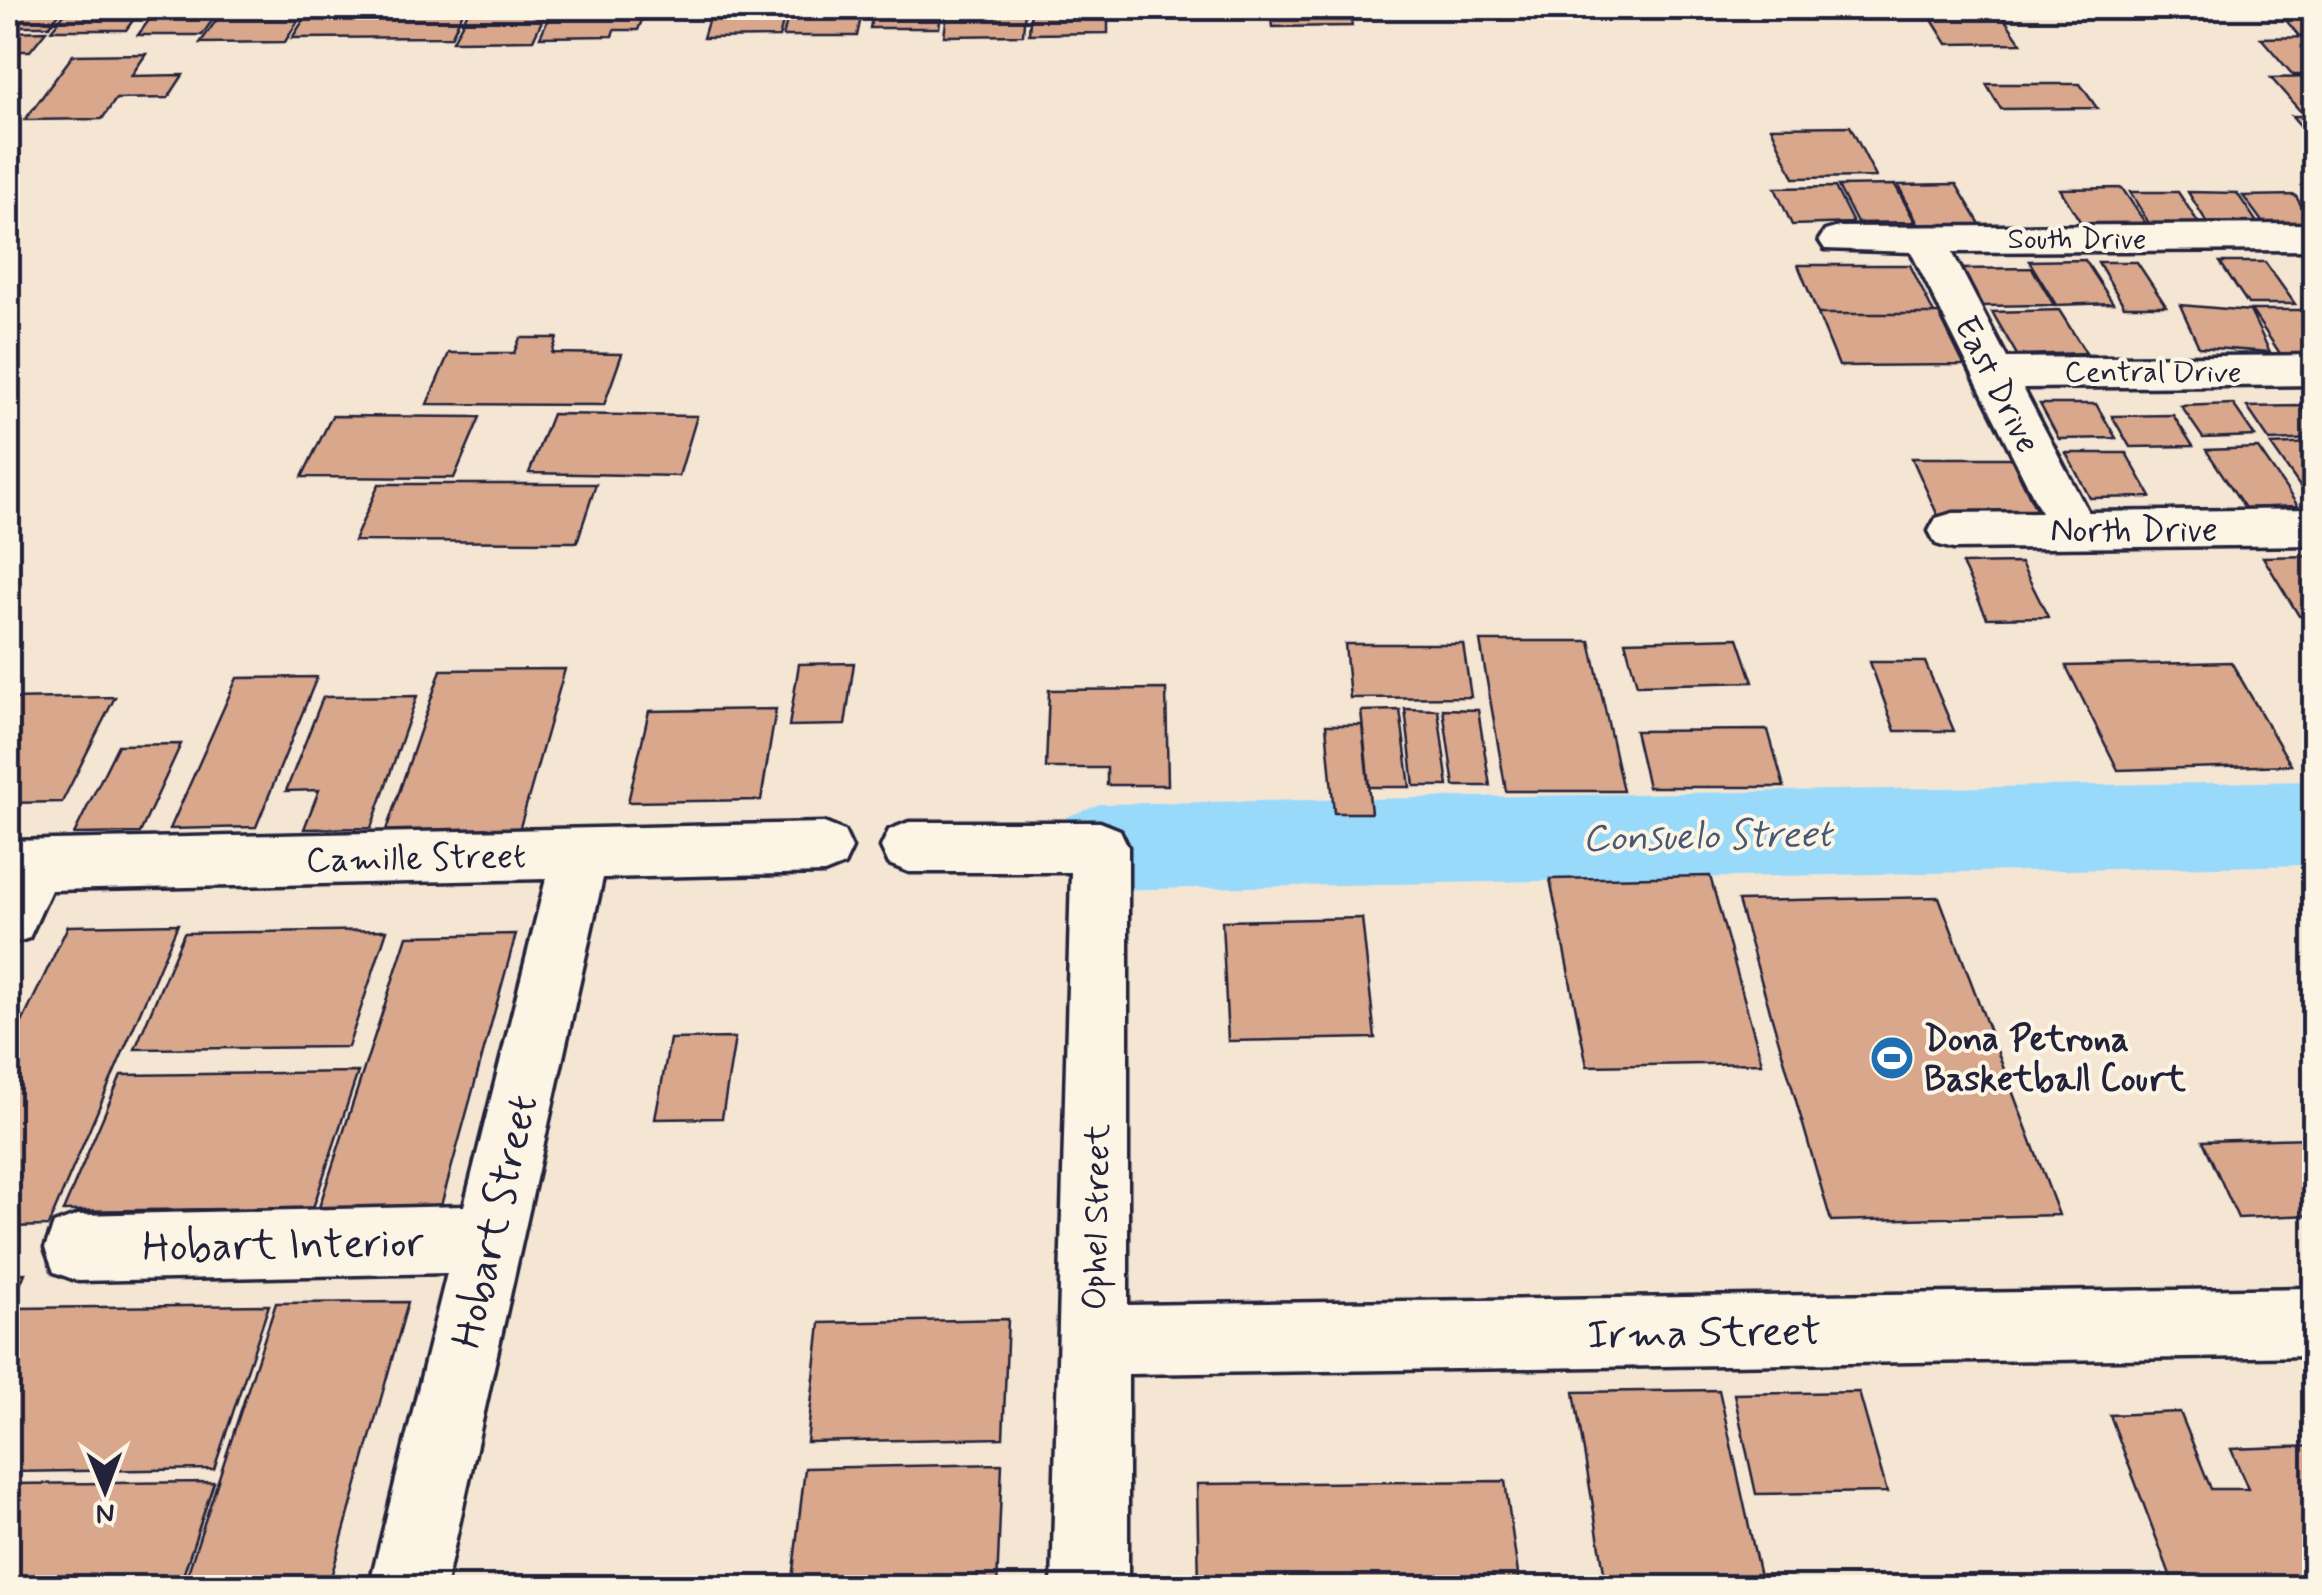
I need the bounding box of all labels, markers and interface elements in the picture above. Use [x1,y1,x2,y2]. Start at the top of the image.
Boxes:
street label: South Drive [2007,220,2147,259]
street label: East Drive [1942,308,2050,461]
street label: Central Drive [2064,353,2242,392]
street label: North Drive [2050,508,2218,554]
water label: Consuelo Street [1582,811,1836,864]
street label: Camille Street [306,834,527,884]
place label: Dona Petrona Basketball Court [1924,1017,2186,1103]
sports icon: Dona Petrona Basketball Court [1869,1035,1915,1081]
street label: Hobart Street [441,1090,552,1354]
street label: Ophel Street [1072,1123,1122,1311]
street label: Hobart Interior [142,1217,425,1276]
street label: Irma Street [1586,1305,1822,1364]
north arrow [55,1440,155,1540]
text: N [96,1494,115,1531]

